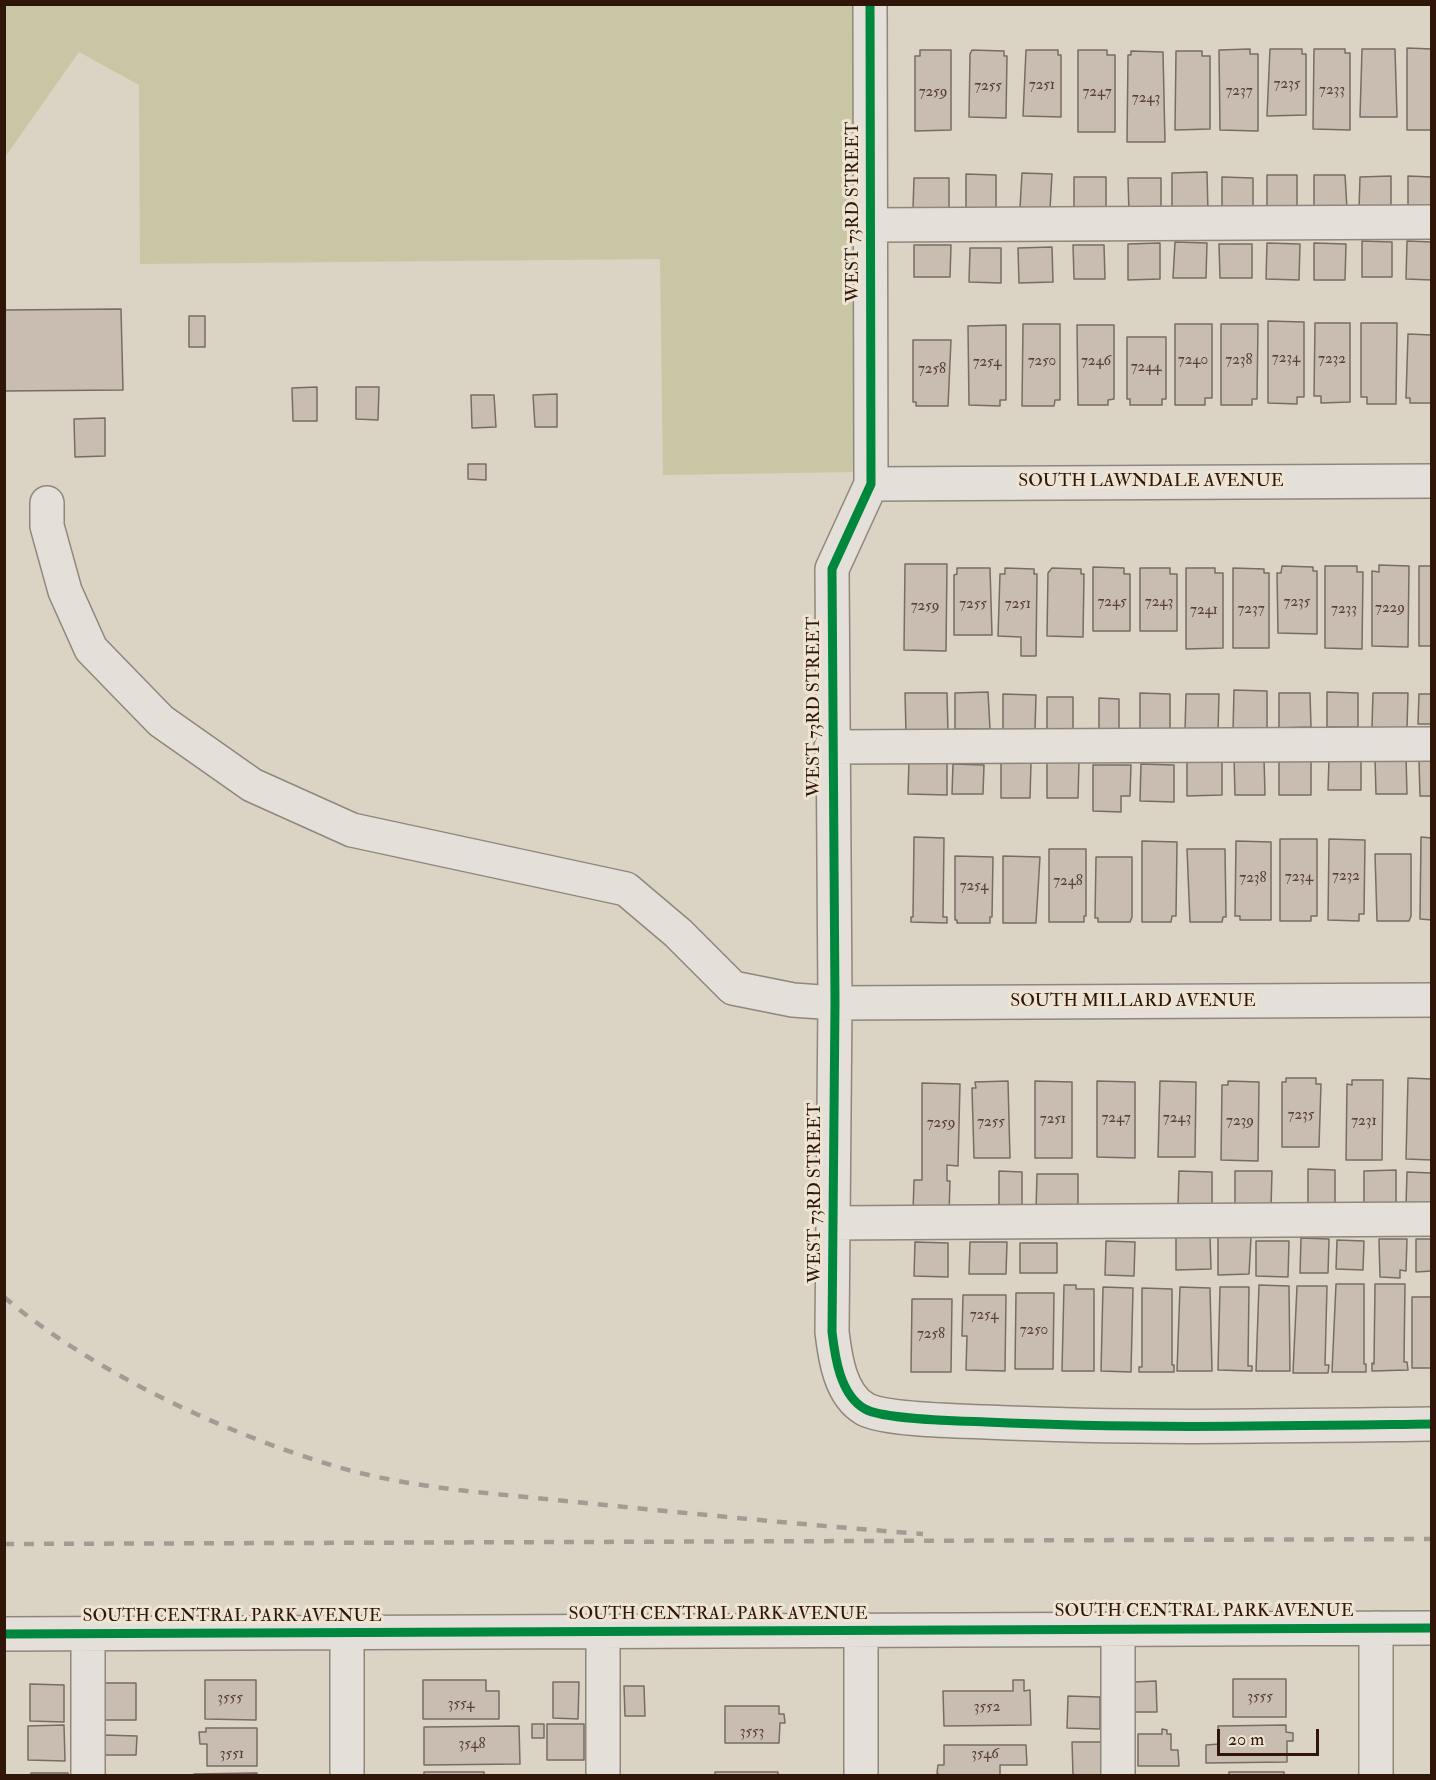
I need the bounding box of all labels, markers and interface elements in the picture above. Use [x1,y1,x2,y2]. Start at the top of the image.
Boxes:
house number: 7235 [1274,76,1300,94]
house number: 7251 [1029,77,1055,95]
house number: 7255 [974,78,1002,96]
house number: 7233 [1319,82,1345,100]
house number: 7237 [1225,83,1253,101]
house number: 7259 [919,84,947,102]
house number: 7247 [1082,84,1112,102]
house number: 7243 [1132,90,1160,108]
street label: WEST 73RD STREET [843,122,865,302]
house number: 7234 [1272,350,1300,368]
house number: 7232 [1318,351,1346,369]
house number: 7240 [1178,352,1208,370]
house number: 7238 [1225,352,1253,370]
house number: 7250 [1028,353,1056,371]
house number: 7246 [1081,353,1111,371]
house number: 7254 [973,354,1001,372]
house number: 7244 [1131,359,1161,377]
house number: 7258 [918,361,946,379]
street label: SOUTH LAWNDALE AVENUE [1018,471,1284,493]
house number: 7245 [1097,594,1127,612]
house number: 7243 [1145,594,1173,612]
house number: 7235 [1284,594,1310,612]
house number: 7255 [959,596,987,614]
house number: 7251 [1005,596,1031,614]
house number: 7259 [911,598,939,616]
house number: 7229 [1375,600,1405,618]
house number: 7237 [1237,601,1265,619]
house number: 7233 [1331,601,1357,619]
house number: 7241 [1190,602,1218,620]
street label: WEST 73RD STREET [804,617,826,797]
house number: 7232 [1332,868,1360,886]
house number: 7234 [1285,869,1313,887]
house number: 7238 [1239,870,1267,888]
house number: 7248 [1053,873,1083,891]
house number: 7254 [960,878,988,896]
street label: SOUTH MILLARD AVENUE [1010,991,1256,1013]
street label: WEST 73RD STREET [805,1103,827,1283]
house number: 7235 [1288,1107,1314,1125]
house number: 7247 [1101,1110,1131,1128]
house number: 7243 [1163,1110,1191,1128]
house number: 7251 [1040,1111,1066,1129]
house number: 7239 [1226,1113,1254,1131]
house number: 7231 [1351,1113,1377,1131]
house number: 7255 [977,1114,1005,1132]
house number: 7259 [927,1115,955,1133]
house number: 7254 [970,1307,998,1325]
house number: 7250 [1020,1322,1048,1340]
house number: 7258 [917,1326,945,1344]
street label: SOUTH CENTRAL PARK AVENUE [1054,1601,1354,1623]
street label: SOUTH CENTRAL PARK AVENUE [568,1604,868,1626]
street label: SOUTH CENTRAL PARK AVENUE [82,1606,382,1628]
house number: 3555 [1247,1689,1273,1707]
house number: 3555 [217,1690,243,1708]
house number: 3554 [448,1696,474,1714]
house number: 3552 [974,1699,1000,1717]
scale bar [1220,1717,1322,1755]
house number: 3553 [740,1724,764,1742]
text: 20 m [1228,1728,1264,1751]
house number: 3548 [458,1736,486,1754]
house number: 3551 [220,1746,244,1764]
house number: 3546 [971,1746,999,1764]

